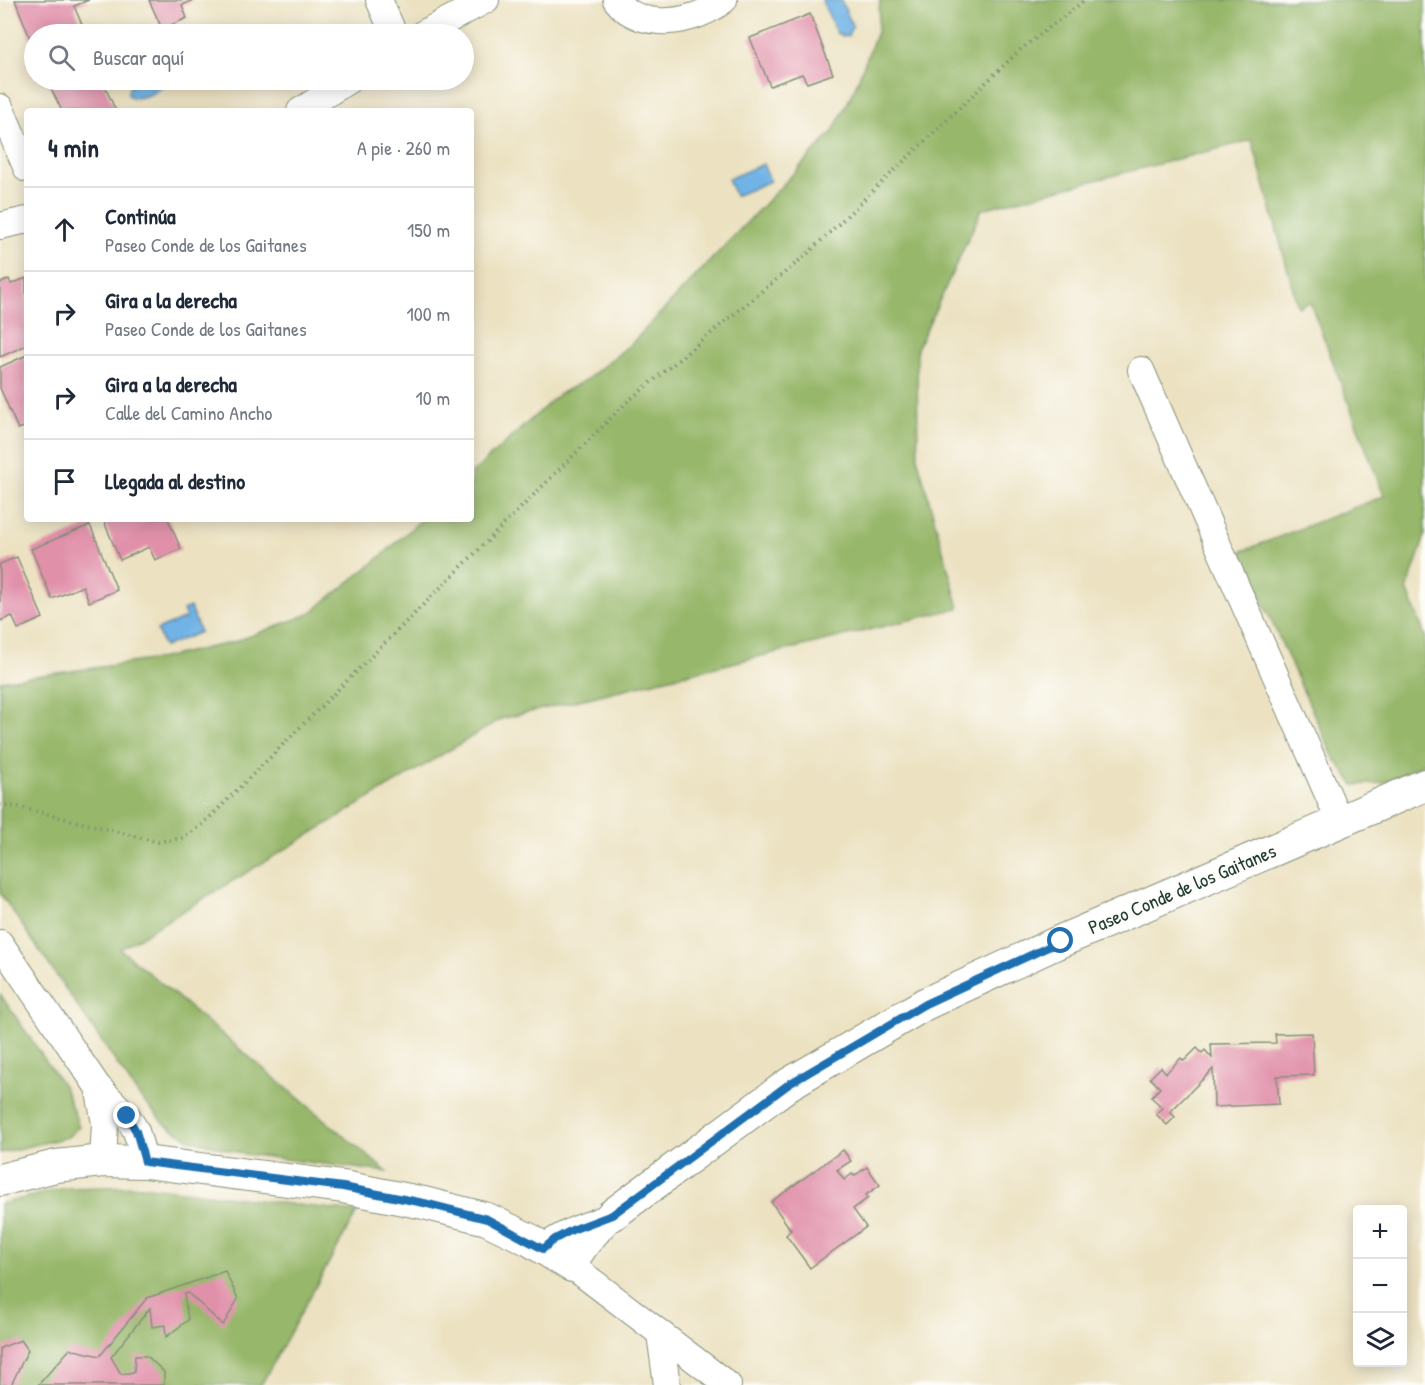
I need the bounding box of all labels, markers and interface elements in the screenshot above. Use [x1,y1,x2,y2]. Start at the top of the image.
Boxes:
search box [24,24,474,90]
icon: search [45,41,78,74]
text: Buscar aquí [93,42,185,72]
text: 4 min [48,130,99,165]
text: A pie · 260 m [357,134,450,161]
text: Continúa [105,201,176,231]
icon: ahead [48,213,81,246]
text: 150 m [407,216,450,243]
text: Paseo Conde de los Gaitanes [105,231,307,258]
text: Gira a la derecha [105,285,237,315]
icon: right [48,297,81,330]
text: 100 m [407,300,450,327]
text: Paseo Conde de los Gaitanes [105,315,307,342]
text: Gira a la derecha [105,369,237,399]
icon: right [48,381,81,414]
text: 10 m [416,384,450,411]
text: Calle del Camino Ancho [105,399,272,426]
icon: arrive [48,465,81,498]
text: Llegada al destino [105,466,245,496]
street label: Paseo Conde de los Gaitanes [1084,837,1280,940]
route start [1047,927,1073,953]
route end [113,1102,139,1128]
map controls [1353,1205,1407,1367]
button: + [1353,1205,1407,1259]
button: − [1353,1259,1407,1313]
button: layers [1353,1313,1407,1367]

